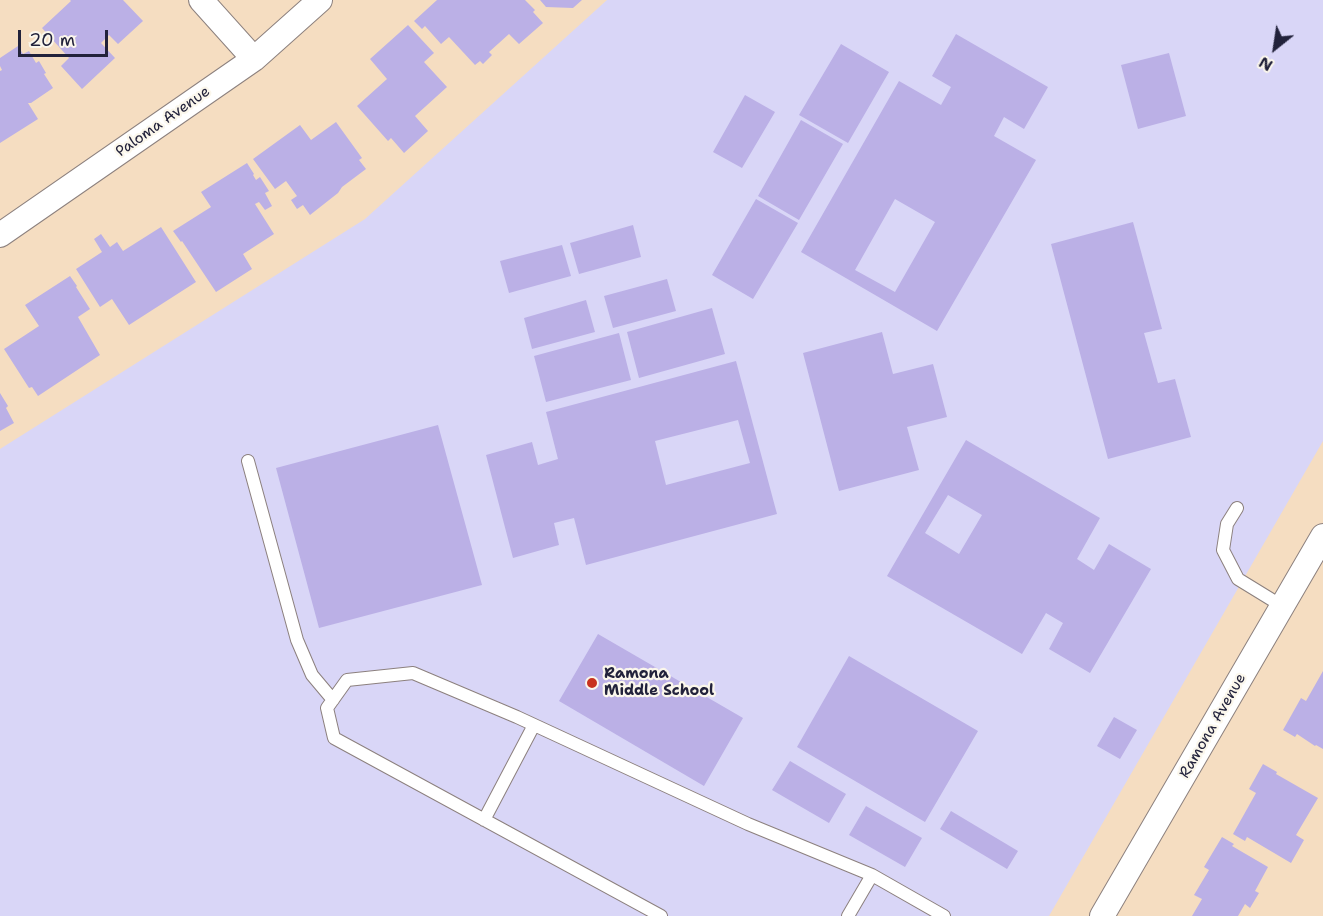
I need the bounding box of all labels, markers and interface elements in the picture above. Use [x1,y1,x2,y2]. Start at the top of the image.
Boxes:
scale bar [21,18,111,56]
north arrow [1245,18,1305,78]
text: 20 m [29,28,75,52]
text: N [1255,52,1276,76]
street label: Paloma Avenue [112,83,214,161]
place label: Ramona Middle School [604,665,714,700]
street label: Ramona Avenue [1176,671,1250,781]
marker: Ramona Middle School [585,676,599,690]

